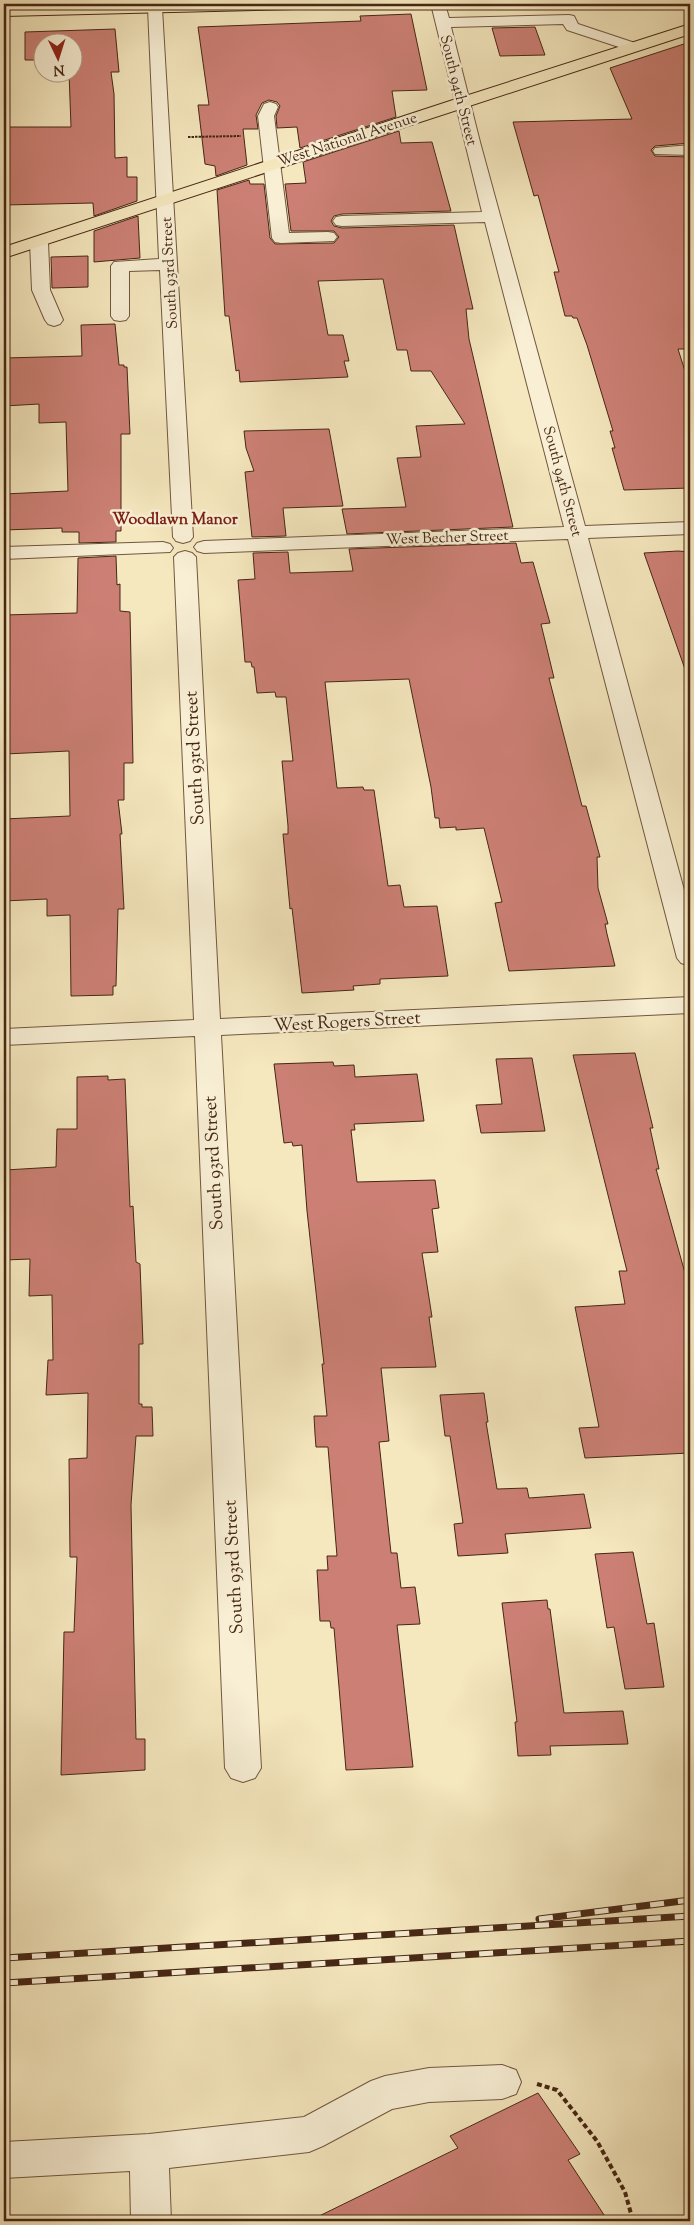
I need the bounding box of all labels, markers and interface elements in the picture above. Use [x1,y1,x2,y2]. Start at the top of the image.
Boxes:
north arrow [32,32,82,82]
street label: South 94th Street [434,33,481,148]
text: N [52,59,65,79]
street label: West National Avenue [275,108,420,173]
street label: South 93rd Street [157,216,184,329]
street label: South 94th Street [537,424,586,539]
district label: Woodlawn Manor [112,509,239,532]
street label: West Becher Street [385,526,509,551]
street label: South 93rd Street [179,690,213,826]
street label: West Rogers Street [273,1006,421,1040]
street label: South 93rd Street [198,1095,232,1231]
street label: South 93rd Street [218,1499,252,1635]

